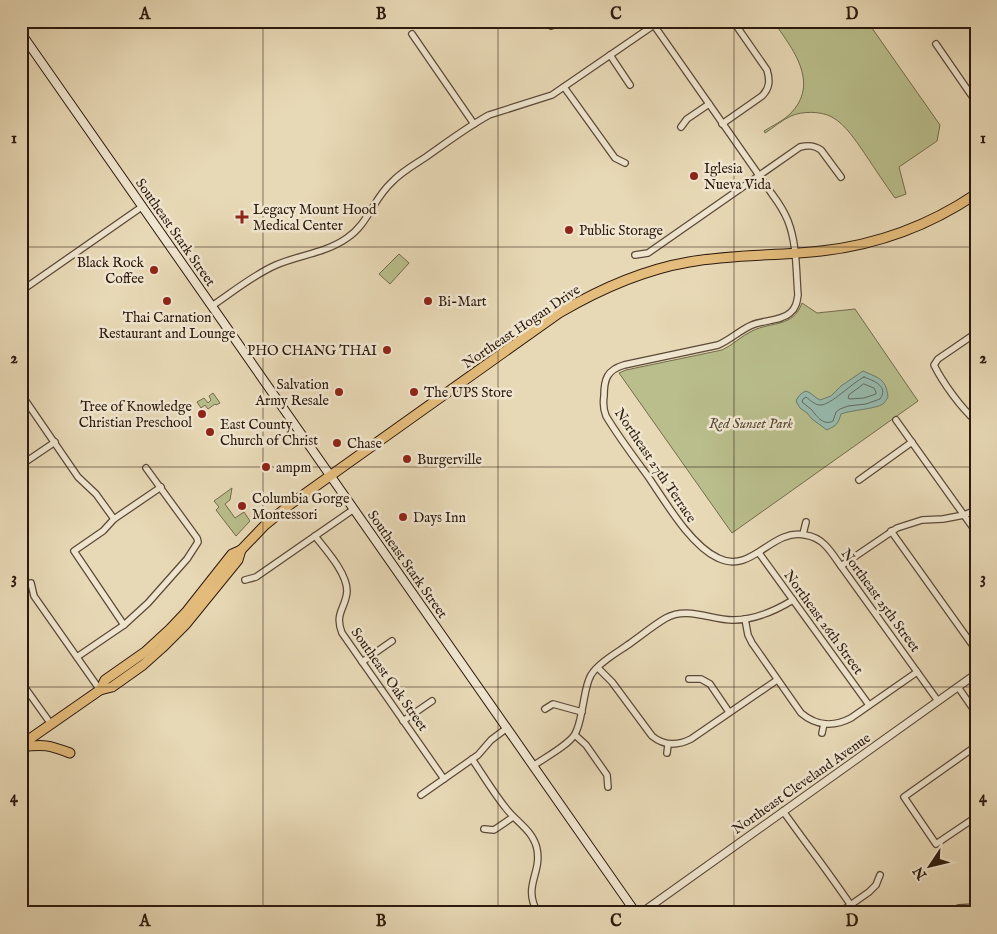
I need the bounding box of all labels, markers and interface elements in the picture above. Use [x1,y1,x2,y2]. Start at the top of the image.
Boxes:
text: A [139,5,152,25]
text: B [376,5,387,25]
text: C [610,5,622,25]
text: D [846,5,859,25]
text: 1 [11,129,17,149]
text: 1 [980,129,986,149]
place label: Iglesia Nueva Vida [704,160,772,194]
marker: Iglesia Nueva Vida [688,170,700,182]
street label: Southeast Stark Street [131,175,219,290]
place label: Legacy Mount Hood Medical Center [253,201,377,235]
marker: Legacy Mount Hood Medical Center [235,210,249,224]
place label: Public Storage [579,222,664,240]
marker: Public Storage [563,224,575,236]
place label: Black Rock Coffee [77,254,145,288]
marker: Black Rock Coffee [148,264,160,276]
street label: Northeast Hogan Drive [459,280,584,373]
place label: Bi-Mart [438,293,487,311]
marker: Thai Carnation Restaurant and Lounge [161,295,173,307]
marker: Bi-Mart [422,295,434,307]
place label: Thai Carnation Restaurant and Lounge [99,309,236,343]
place label: PHO CHANG THAI [247,342,377,360]
marker: PHO CHANG THAI [381,344,393,356]
text: 2 [10,349,18,369]
text: 2 [979,349,987,369]
place label: Salvation Army Resale [255,376,330,410]
place label: The UPS Store [424,384,513,402]
marker: Salvation Army Resale [333,386,345,398]
marker: The UPS Store [408,386,420,398]
place label: Tree of Knowledge Christian Preschool [79,398,193,432]
street label: Northeast 27th Terrace [610,405,700,527]
marker: Tree of Knowledge Christian Preschool [196,408,208,420]
park label: Red Sunset Park [709,415,793,433]
place label: East County Church of Christ [220,416,318,450]
marker: East County Church of Christ [204,426,216,438]
place label: Chase [347,435,382,453]
marker: Chase [331,437,343,449]
place label: Burgerville [417,451,482,469]
marker: Burgerville [401,453,413,465]
place label: ampm [276,459,311,477]
marker: ampm [260,461,272,473]
place label: Columbia Gorge Montessori [252,490,350,524]
marker: Columbia Gorge Montessori [236,500,248,512]
street label: Southeast Stark Street [363,507,451,622]
place label: Days Inn [413,509,467,527]
marker: Days Inn [397,511,409,523]
street label: Northeast 25th Street [837,545,924,656]
street label: Northeast 26th Street [779,567,867,678]
text: 3 [11,569,17,589]
text: 3 [980,569,986,589]
street label: Southeast Oak Street [347,624,432,735]
street label: Northeast Cleveland Avenue [729,729,875,839]
text: 4 [10,788,19,808]
text: 4 [979,788,988,808]
north arrow [904,842,954,892]
text: N [909,863,932,884]
text: A [139,912,152,932]
text: B [376,912,387,932]
text: C [610,912,622,932]
text: D [846,912,859,932]

